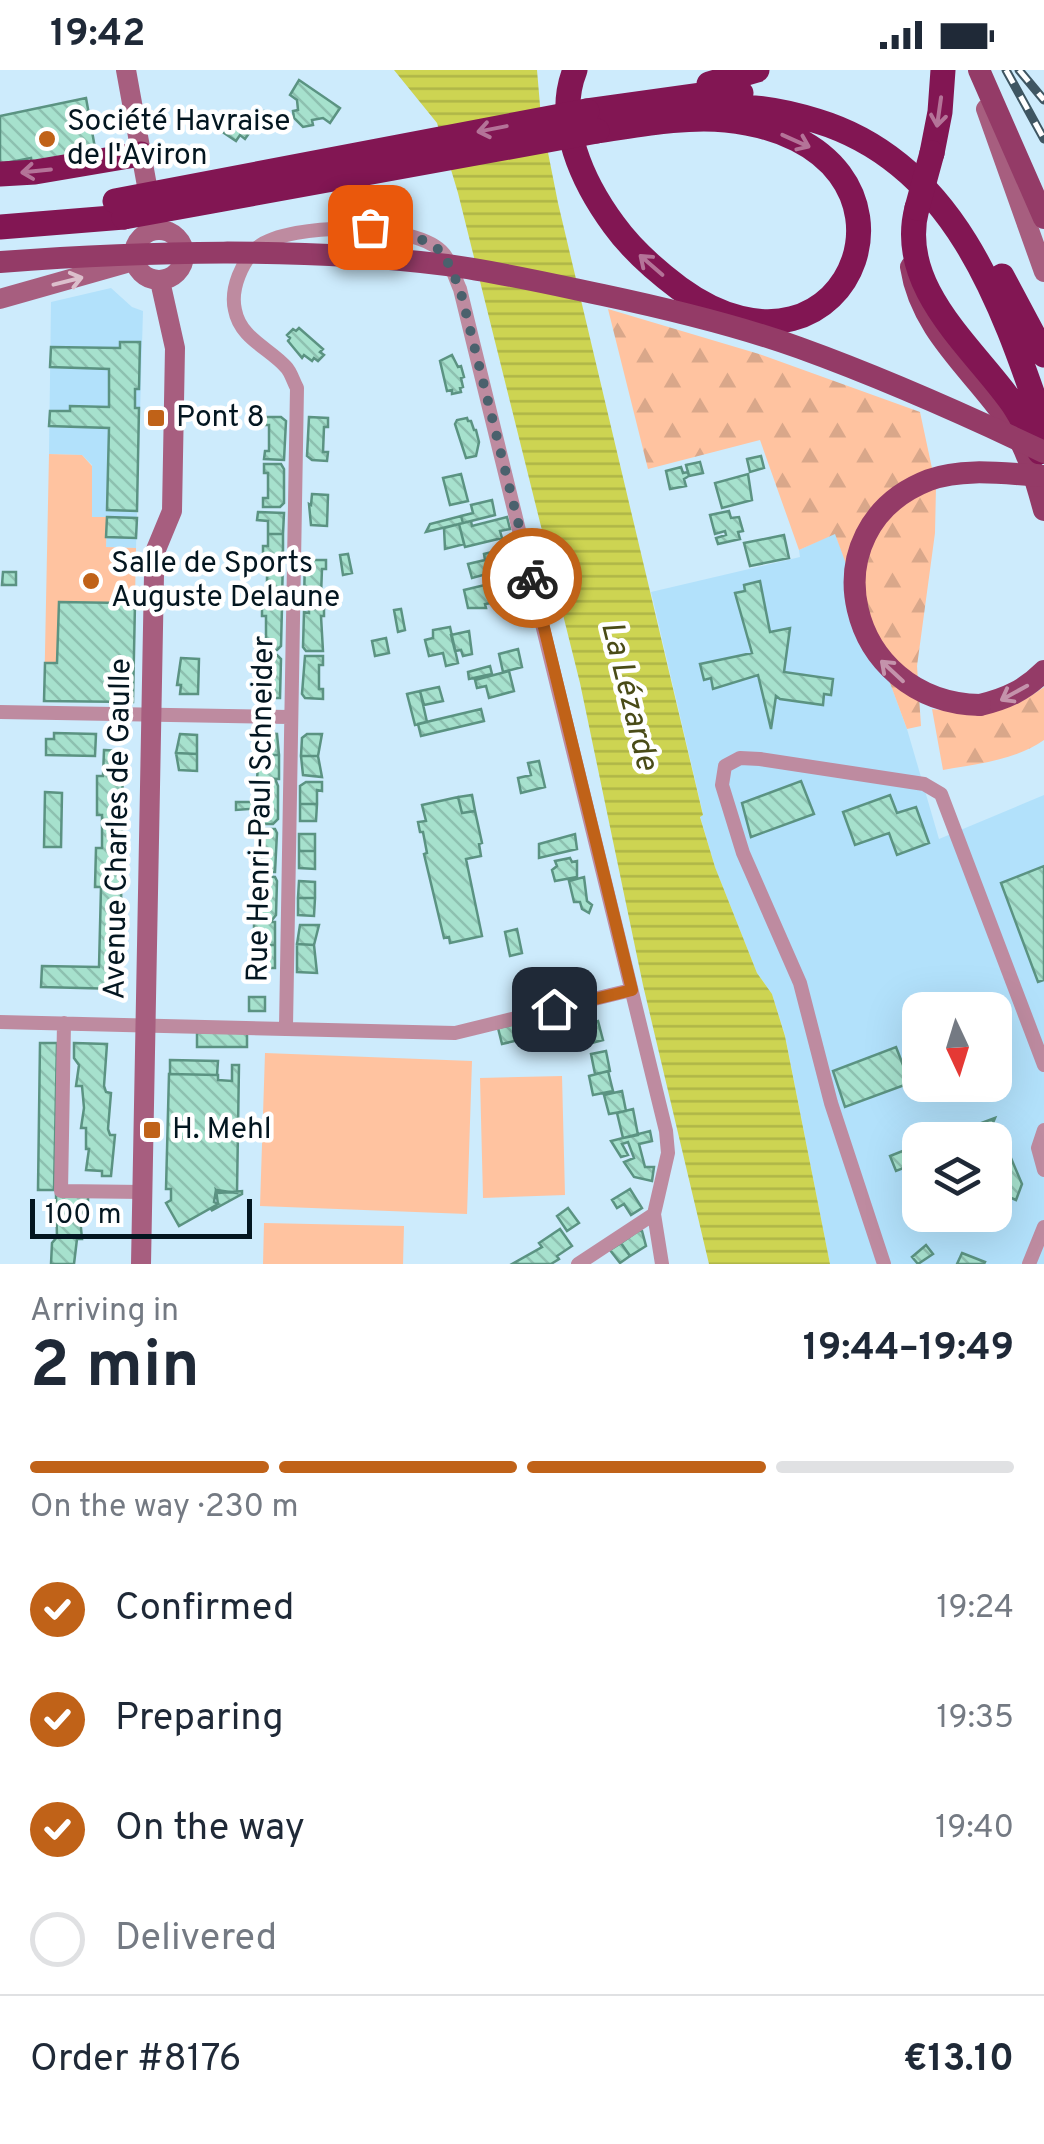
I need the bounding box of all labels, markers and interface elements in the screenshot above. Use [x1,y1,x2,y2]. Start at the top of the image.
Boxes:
text: 19:42 [50,11,145,60]
one-way arrow [929,95,948,127]
place label: Société Havraise de l'Aviron [67,104,291,175]
one-way arrow [476,120,508,139]
marker: Société Havraise de l'Aviron [36,128,58,150]
one-way arrow [780,133,811,151]
one-way arrow [21,162,53,181]
pin [328,185,413,270]
icon: bag [343,200,398,255]
one-way arrow [639,254,664,277]
one-way arrow [52,271,83,290]
place label: Pont 8 [176,400,265,437]
marker: Pont 8 [145,407,167,429]
courier [482,528,582,628]
place label: Salle de Sports Auguste Delaune [111,546,340,617]
icon: bike [505,551,560,606]
marker: Salle de Sports Auguste Delaune [80,570,102,592]
water label: La Lézarde [590,617,666,775]
street label: Rue Henri-Paul Schneider [240,635,284,983]
street label: Avenue Charles de Gaulle [98,658,140,1000]
one-way arrow [881,659,905,683]
one-way arrow [1000,683,1030,703]
pin [512,967,597,1052]
icon: home [527,982,582,1037]
north arrow [902,992,1012,1102]
map controls [902,992,1012,1232]
place label: H. Mehl [172,1112,272,1149]
marker: H. Mehl [141,1119,163,1141]
button: layers [902,1122,1012,1232]
scale bar [30,1194,252,1238]
text: 100 m [45,1198,121,1234]
text: Arriving in [30,1292,179,1332]
text: 19:44–19:49 [803,1325,1014,1374]
text: 2 min [30,1328,200,1410]
text: On the way · 230 m [30,1488,299,1528]
icon: check [30,1582,85,1637]
text: Confirmed [115,1585,294,1634]
text: 19:24 [937,1589,1014,1629]
icon: check [30,1692,85,1747]
text: Preparing [115,1695,284,1744]
text: 19:35 [937,1699,1014,1739]
icon: check [30,1802,85,1857]
text: On the way [115,1805,305,1854]
text: 19:40 [935,1809,1014,1849]
text: Delivered [115,1915,277,1964]
text: Order #8176 [30,2036,241,2085]
text: €13.10 [903,2036,1014,2085]

